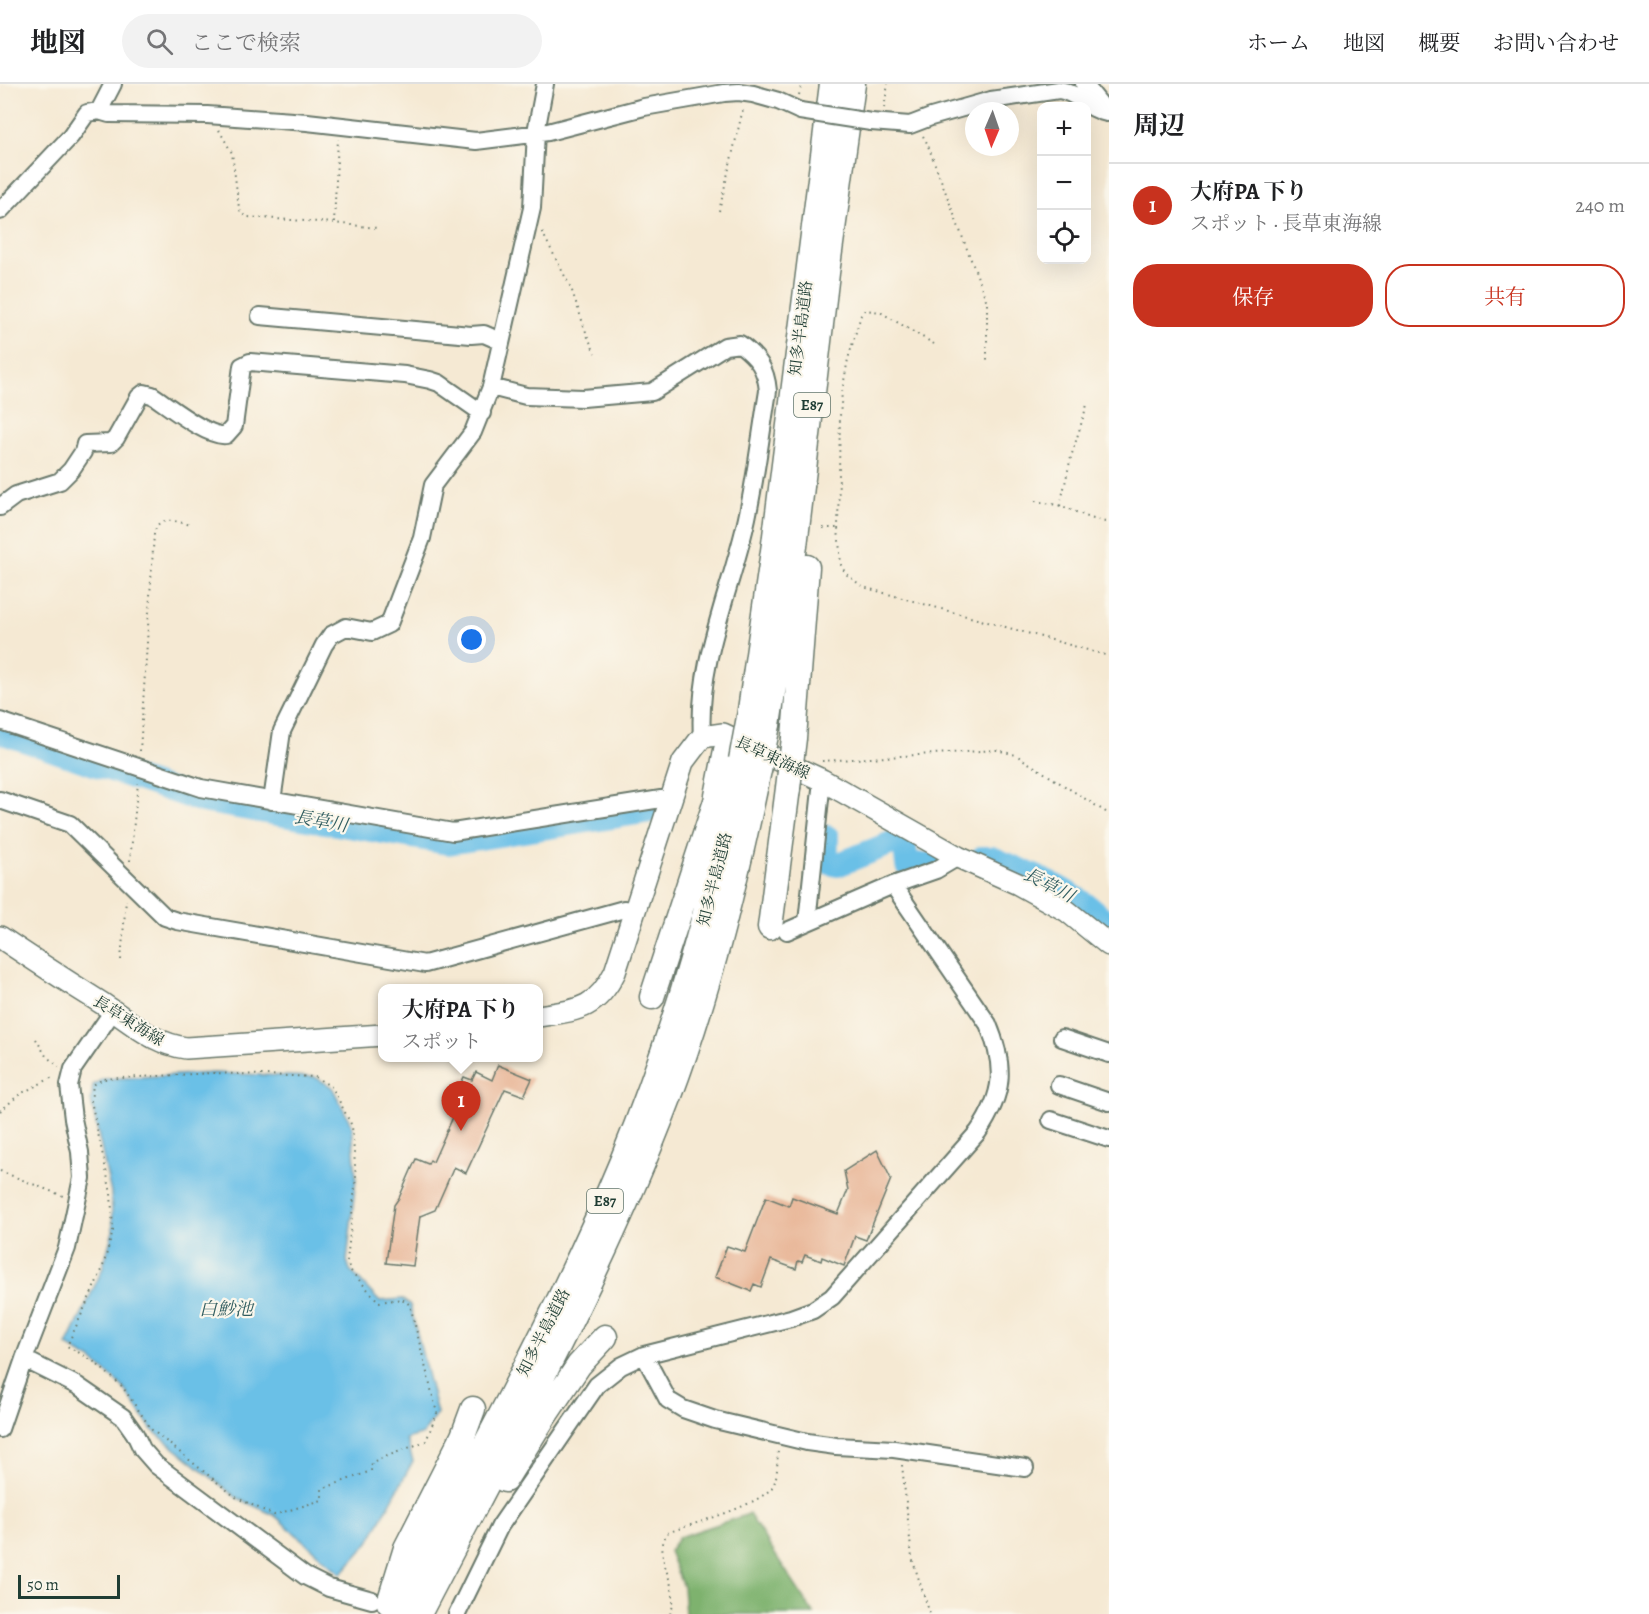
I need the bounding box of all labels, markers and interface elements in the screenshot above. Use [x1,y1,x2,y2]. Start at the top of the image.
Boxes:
search box [122,14,542,68]
text: 地図 [30,24,86,62]
icon: search [143,25,176,58]
text: ここで検索 [191,28,301,58]
text: ホーム [1247,29,1310,57]
text: 地図 [1343,29,1385,57]
text: 概要 [1418,29,1460,57]
text: お問い合わせ [1493,29,1619,57]
north arrow [965,102,1019,156]
map controls [1037,102,1091,264]
button: + [1037,102,1091,156]
text: 周辺 [1133,108,1185,143]
button: − [1037,156,1091,210]
text: 大府PA 下り [1190,177,1307,207]
text: 1 [1149,192,1156,219]
text: 240 m [1575,192,1625,219]
button: locate [1037,210,1091,264]
text: スポット · 長草東海線 [1190,210,1382,237]
button: 保存 [1133,264,1373,327]
button: 共有 [1385,264,1625,327]
street label: 知多半島道路 [784,279,818,377]
road number: E87 [794,393,830,417]
your location [457,625,486,654]
street label: 長草東海線 [732,731,813,785]
water label: 長草川 [292,804,352,838]
street label: 知多半島道路 [693,830,737,928]
water label: 長草川 [1019,862,1080,909]
popup [378,984,543,1062]
street label: 長草東海線 [89,990,168,1051]
text: 大府PA 下り [402,995,519,1025]
text: スポット [402,1028,482,1055]
pin: 1 [442,1082,480,1131]
road number: E87 [587,1189,623,1213]
street label: 知多半島道路 [512,1285,575,1380]
water label: 白魦池 [199,1297,255,1321]
scale bar [18,1572,120,1600]
text: 50 m [27,1574,59,1596]

